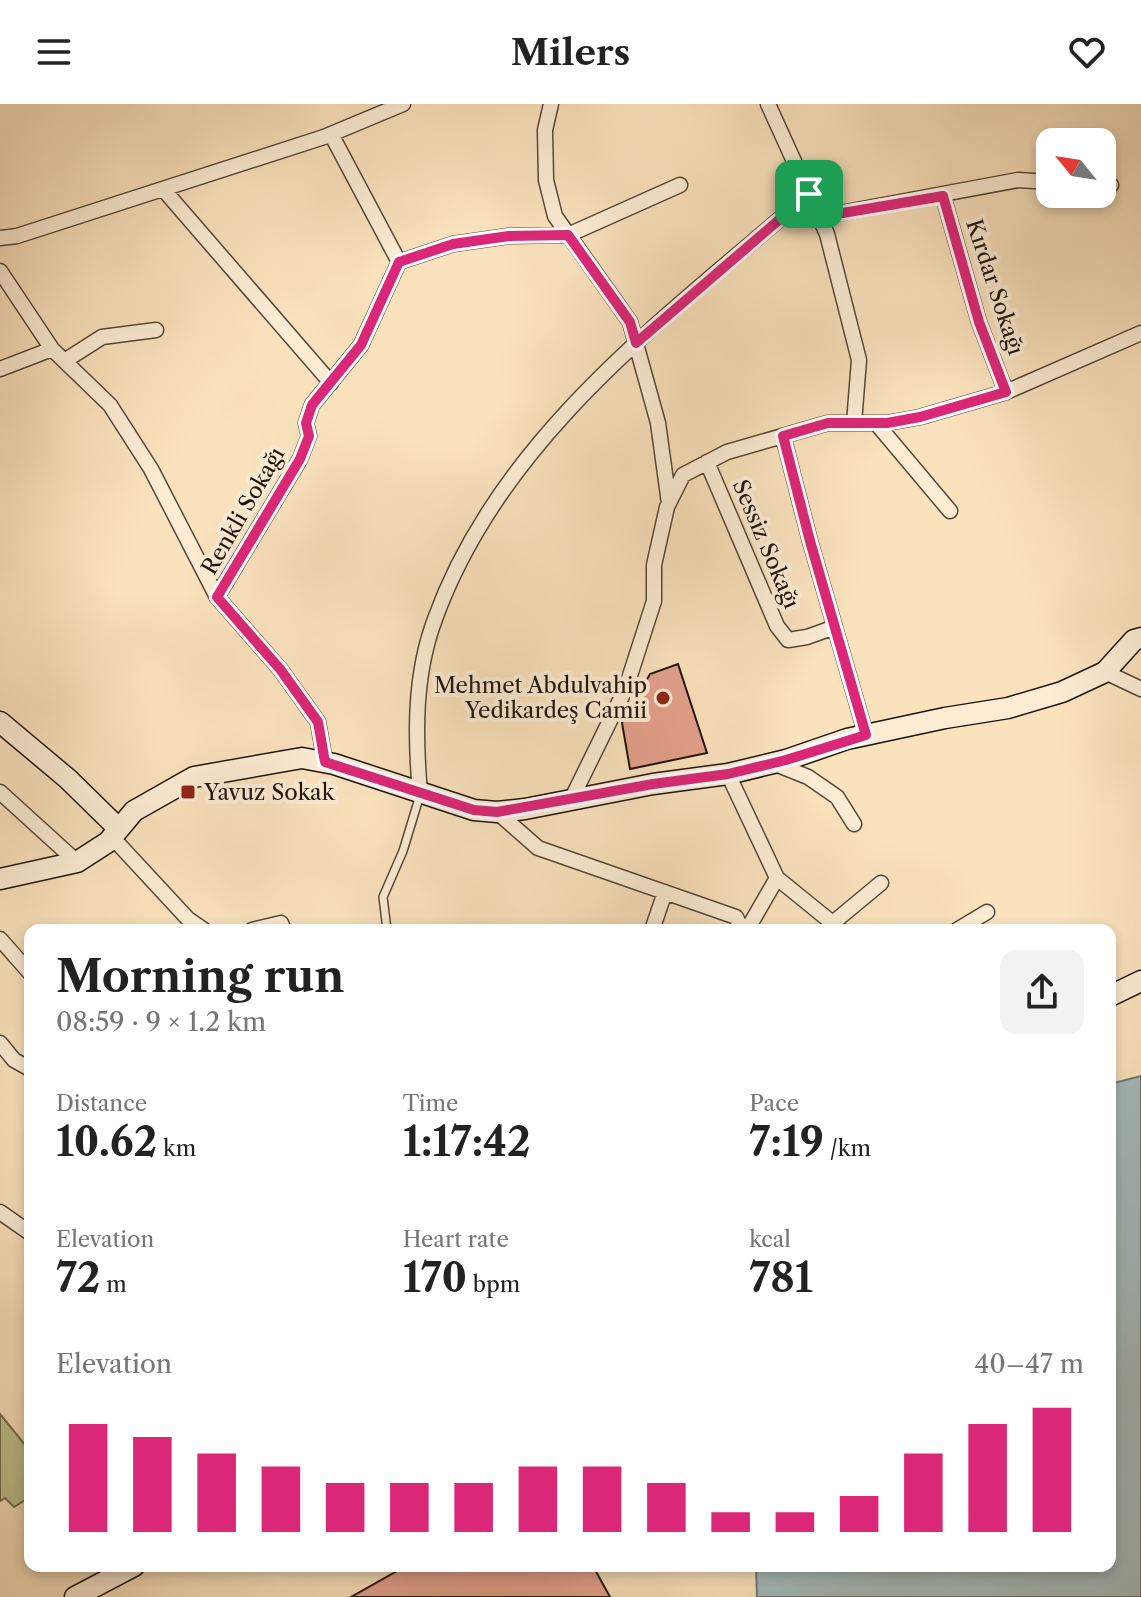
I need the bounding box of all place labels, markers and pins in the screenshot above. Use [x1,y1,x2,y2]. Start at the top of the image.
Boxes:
pin [775,160,843,228]
place label: Mehmet Abdulvahip Yedikardeş Camii [434,672,647,724]
marker: Mehmet Abdulvahip Yedikardeş Camii [654,689,672,707]
place label: Yavuz Sokak [203,779,336,806]
marker: Yavuz Sokak [179,783,197,801]

